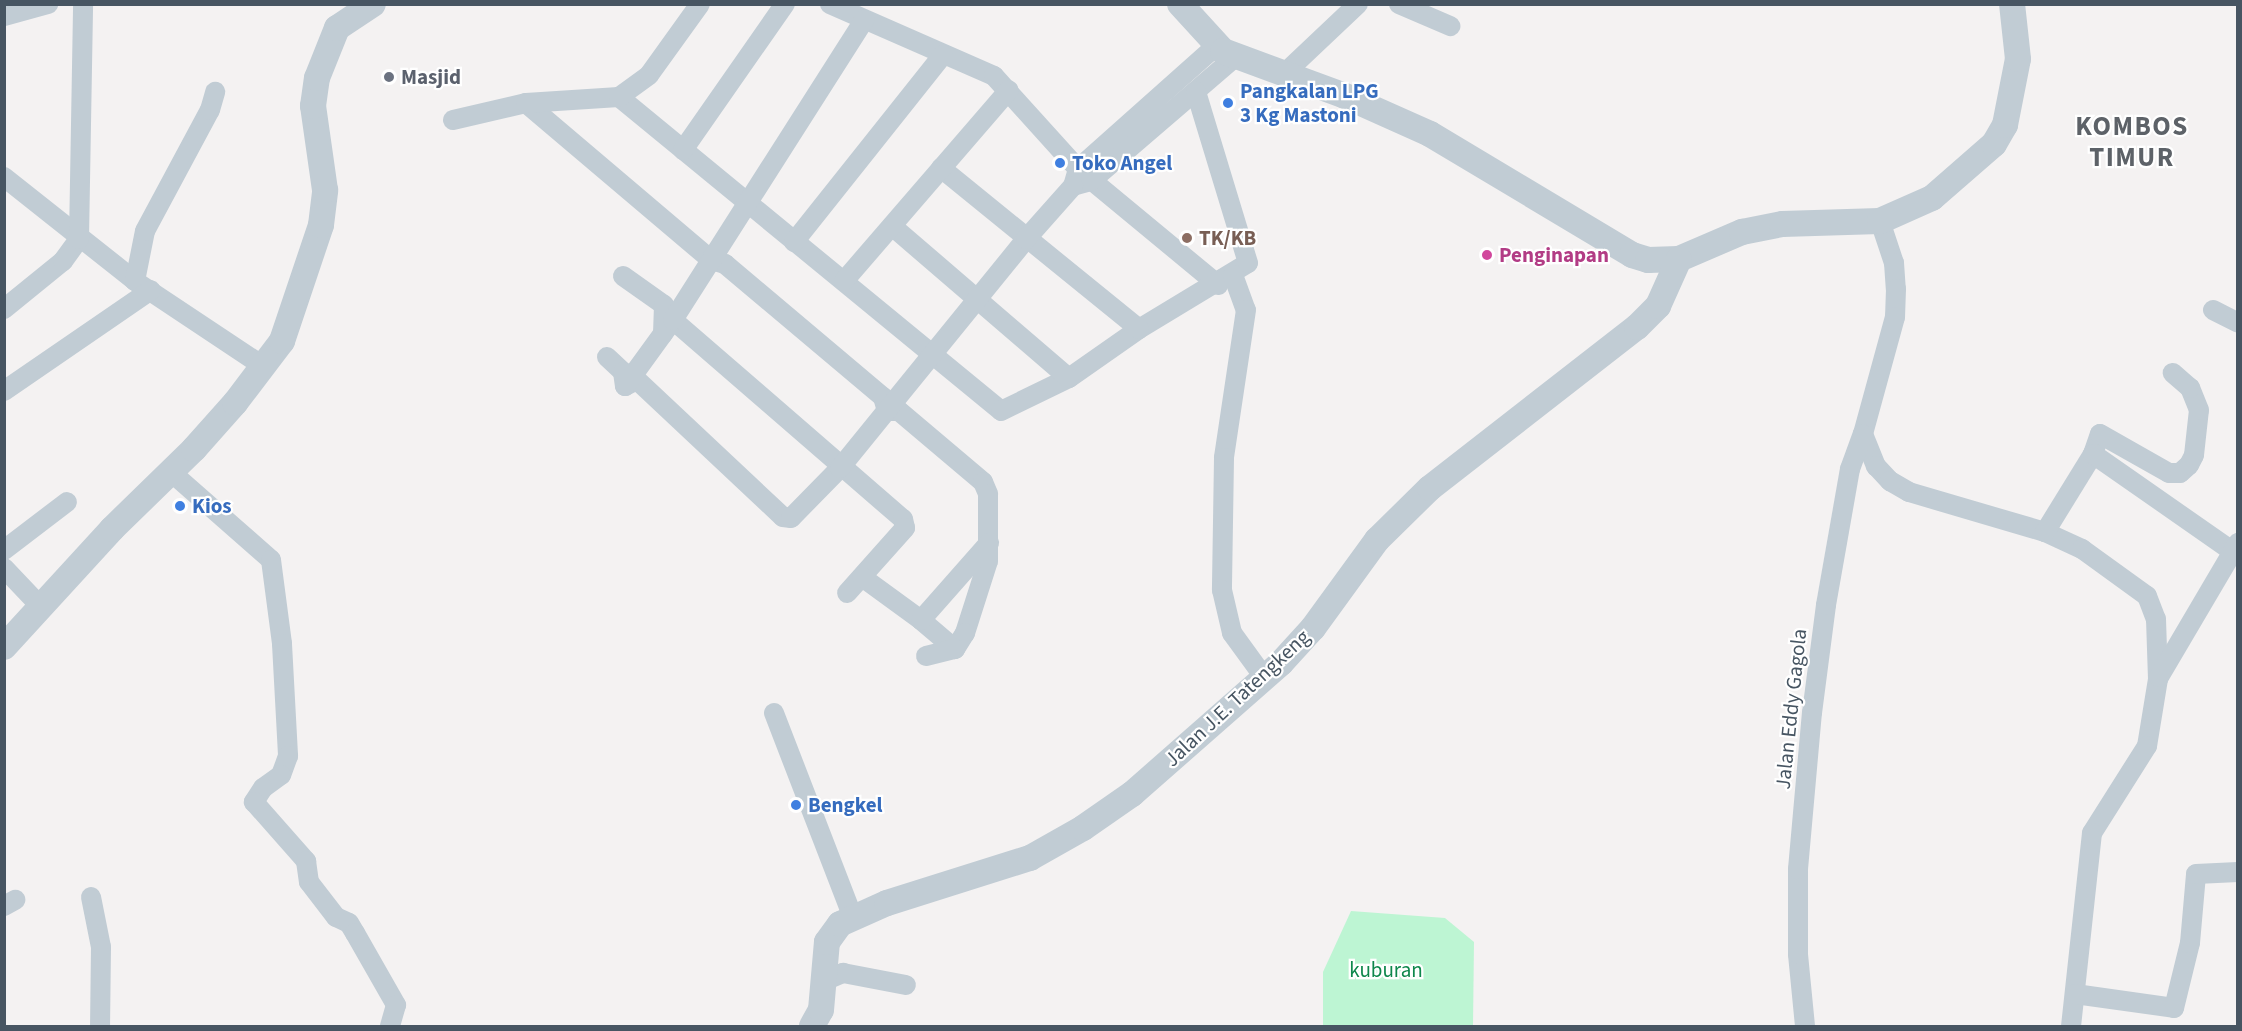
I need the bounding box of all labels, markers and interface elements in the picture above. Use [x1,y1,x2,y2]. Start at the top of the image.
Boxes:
place label: Masjid [401,64,461,90]
marker: Masjid [382,70,396,84]
place label: Pangkalan LPG 3 Kg Mastoni [1240,78,1379,128]
marker: Pangkalan LPG 3 Kg Mastoni [1221,96,1235,110]
district label: KOMBOS TIMUR [2075,110,2189,173]
place label: Toko Angel [1072,150,1172,176]
marker: Toko Angel [1053,156,1067,170]
place label: TK/KB [1199,225,1256,251]
marker: TK/KB [1180,231,1194,245]
place label: Penginapan [1499,242,1609,268]
marker: Penginapan [1480,248,1494,262]
place label: Kios [192,493,232,519]
marker: Kios [173,499,187,513]
street label: Jalan J.E. Tatengkeng [1159,624,1315,772]
street label: Jalan Eddy Gagola [1770,627,1812,791]
place label: Bengkel [808,792,883,818]
marker: Bengkel [789,798,803,812]
park label: kuburan [1349,957,1423,983]

